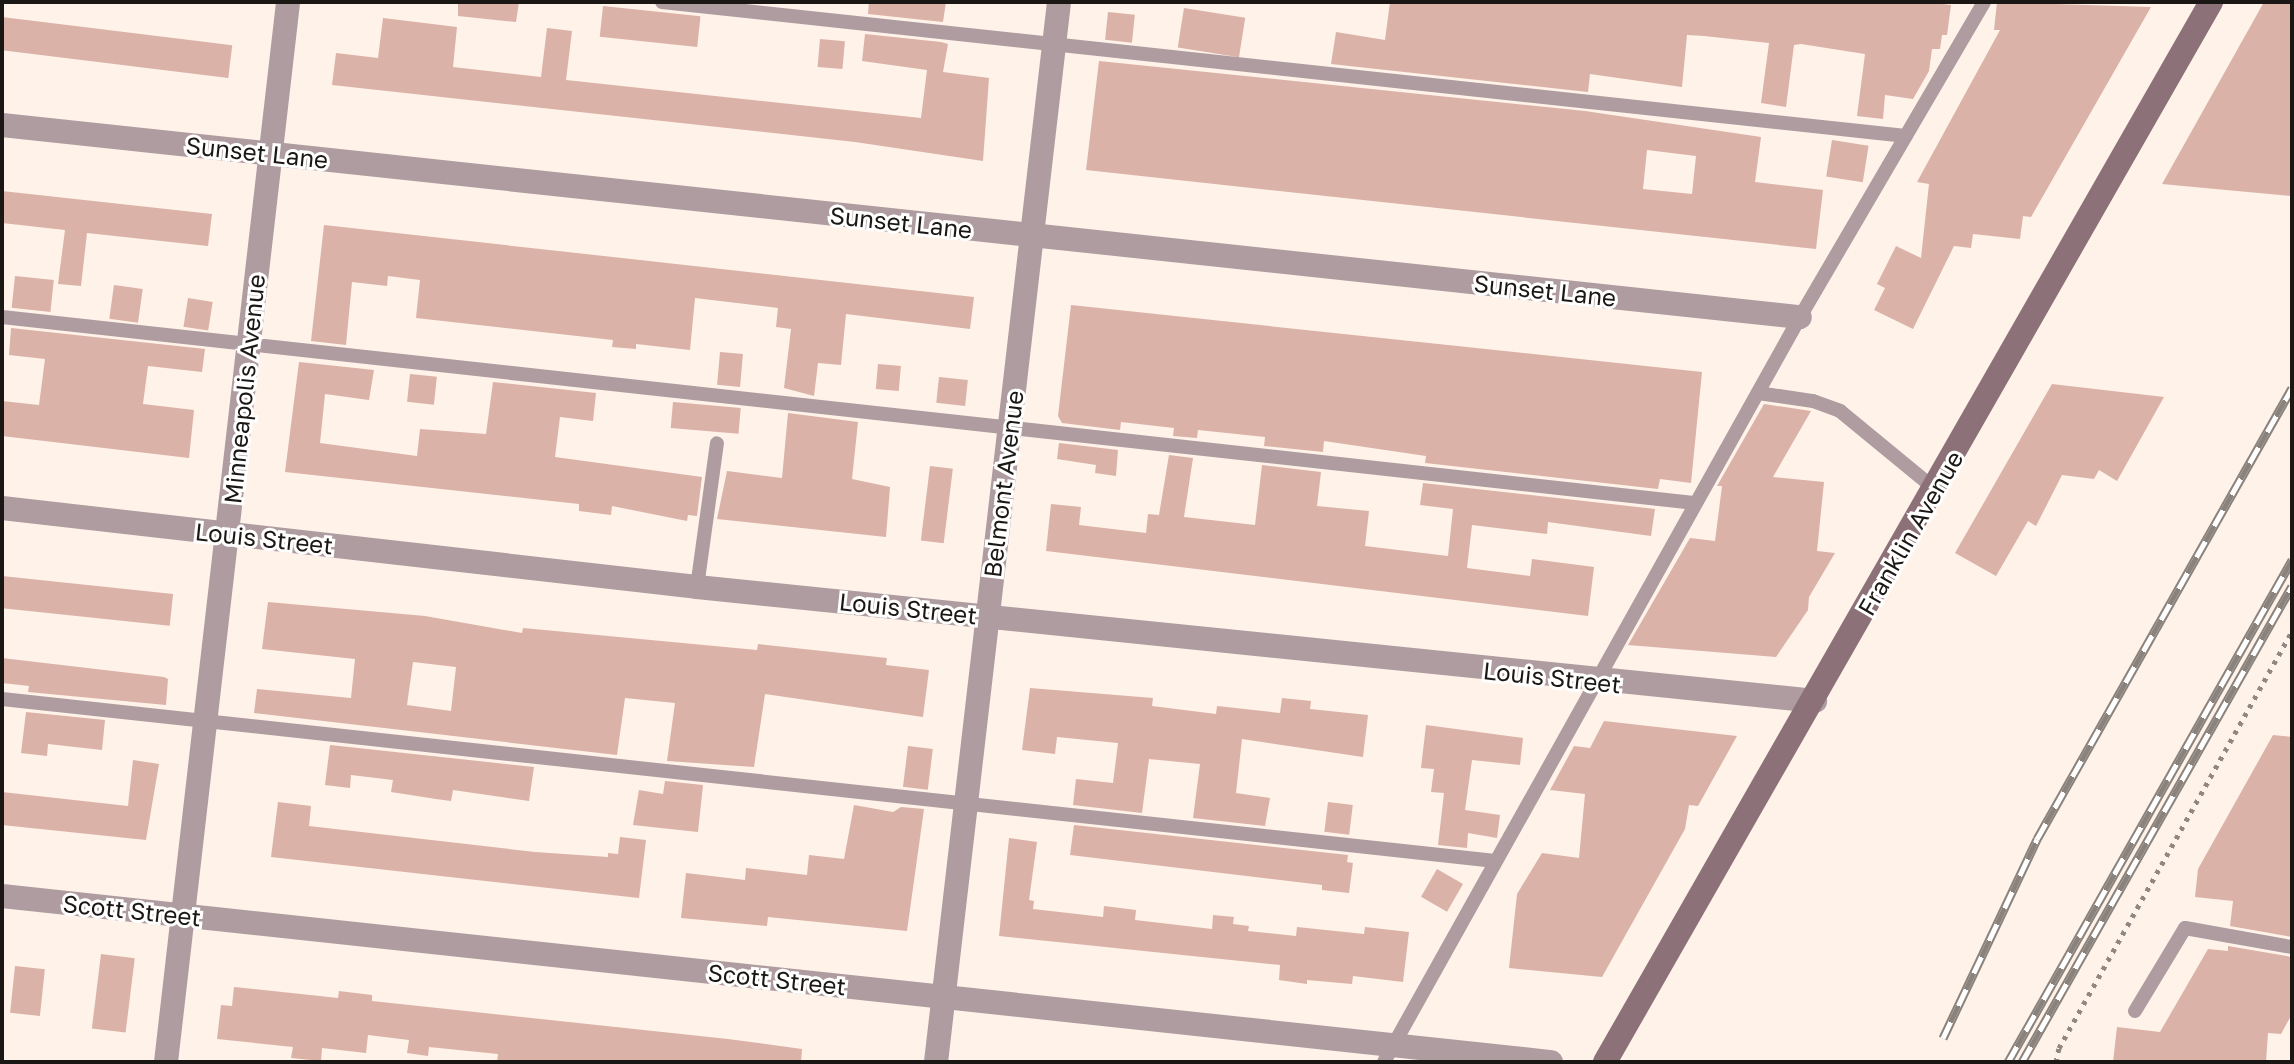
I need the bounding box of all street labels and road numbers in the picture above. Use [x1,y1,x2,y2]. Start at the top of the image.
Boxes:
street label: Sunset Lane [184,130,330,174]
street label: Sunset Lane [828,200,974,244]
street label: Sunset Lane [1472,268,1618,312]
street label: Minneapolis Avenue [218,273,270,505]
street label: Belmont Avenue [977,389,1029,579]
street label: Franklin Avenue [1851,446,1969,620]
street label: Louis Street [194,516,334,560]
street label: Louis Street [838,586,978,630]
street label: Louis Street [1482,655,1622,699]
street label: Scott Street [61,888,203,932]
street label: Scott Street [706,957,848,1001]

